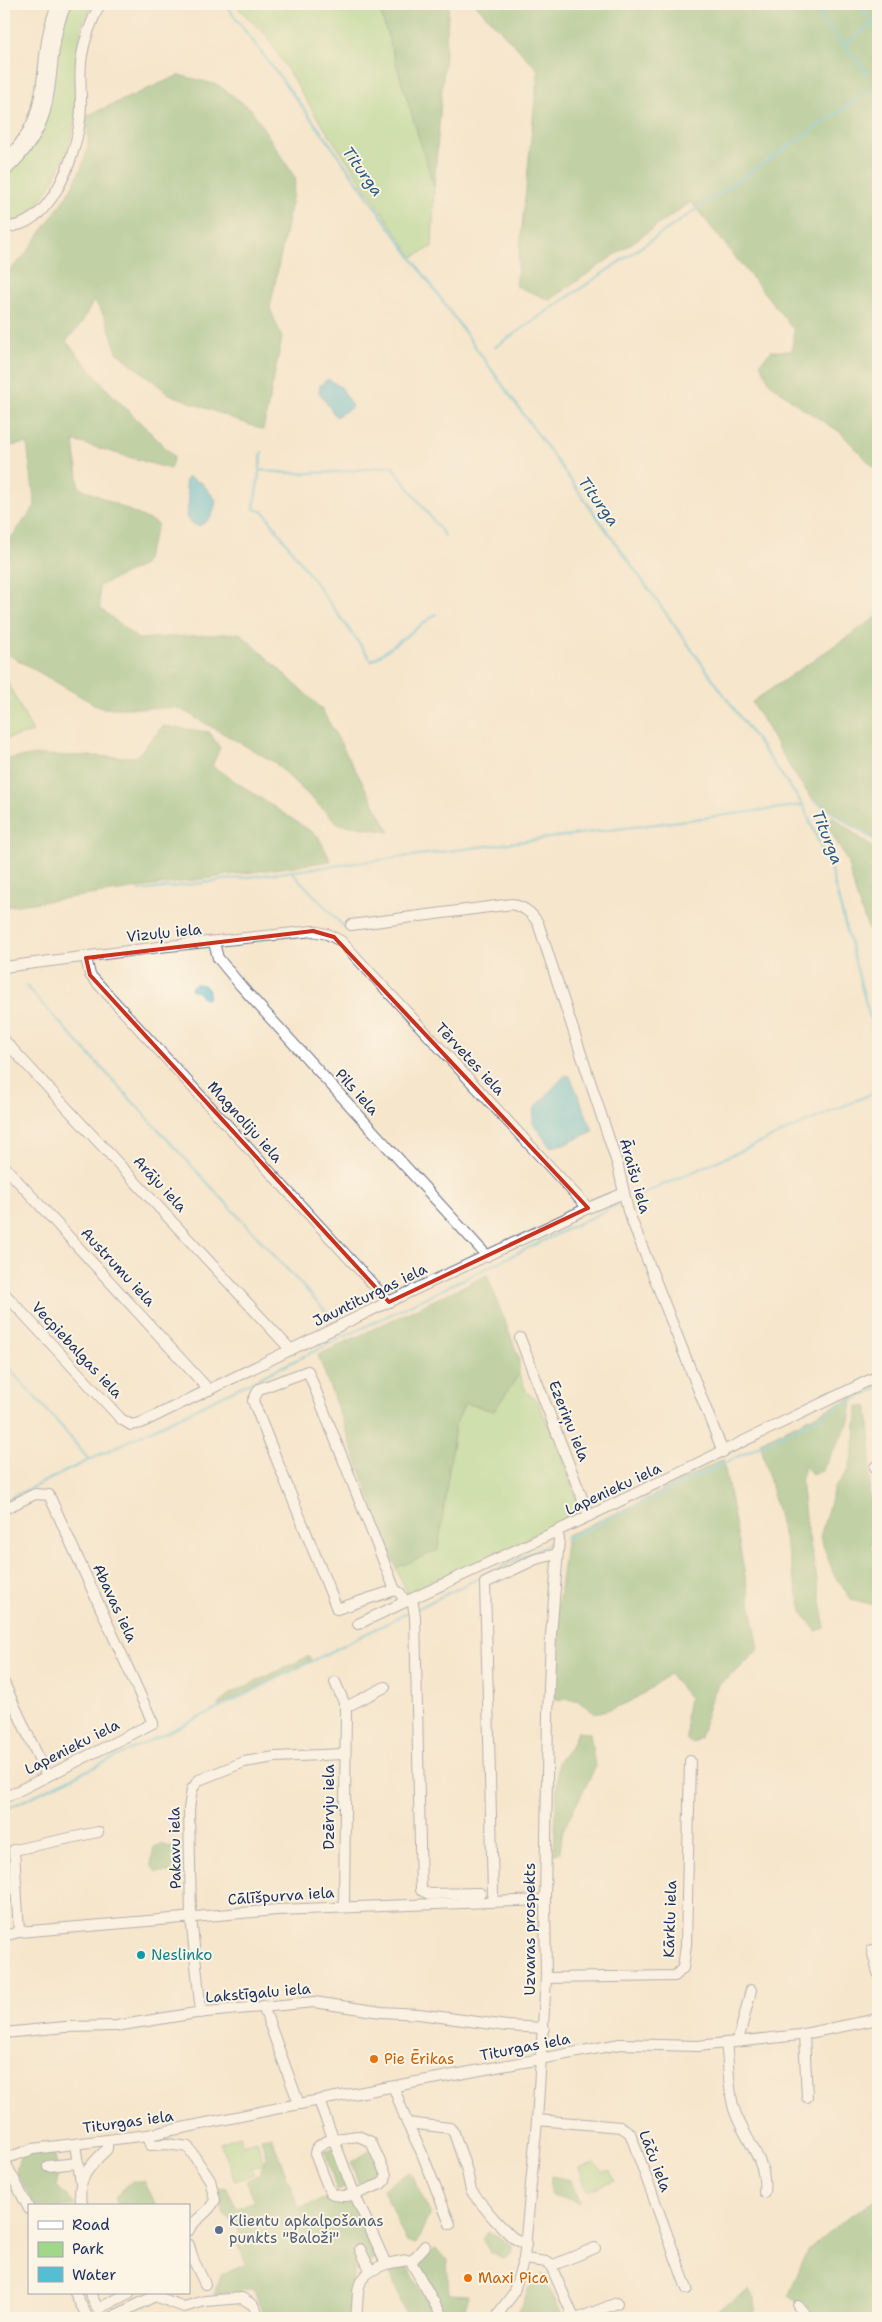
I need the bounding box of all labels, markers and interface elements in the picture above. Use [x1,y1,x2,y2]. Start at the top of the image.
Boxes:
water label: Titurga [337,142,388,201]
water label: Titurga [573,472,624,531]
water label: Titurga [807,807,848,868]
street label: Vizuļu iela [125,919,203,948]
street label: Tērvetes iela [431,1018,509,1100]
street label: Pils iela [331,1064,384,1120]
street label: Magnoliju iela [203,1077,287,1168]
street label: Āraišu iela [615,1136,655,1216]
street label: Arāju iela [129,1152,192,1217]
street label: Austrumu iela [76,1223,160,1311]
street label: Jauntiturgas iela [310,1258,431,1331]
street label: Vecpiebalgas iela [27,1298,127,1403]
street label: Ezeriņu iela [543,1378,595,1465]
street label: Lapenieku iela [562,1458,665,1520]
street label: Abavas iela [88,1561,142,1646]
street label: Lapenieku iela [21,1714,123,1779]
street label: Dzērvju iela [319,1764,339,1850]
street label: Pakavu iela [164,1806,186,1889]
street label: Uzvaras prospekts [520,1863,540,1995]
street label: Kārklu iela [659,1879,681,1958]
street label: Cālīšpurva iela [227,1882,336,1910]
place label: Neslinko [151,1945,212,1965]
marker: Neslinko [135,1949,147,1961]
street label: Lakstīgalu iela [204,1978,312,2008]
street label: Titurgas iela [478,2028,572,2066]
place label: Pie Ērikas [384,2049,455,2069]
marker: Pie Ērikas [368,2053,380,2065]
street label: Titurgas iela [81,2106,175,2138]
street label: Lāču iela [634,2127,676,2195]
legend [28,2204,190,2294]
place label: Klientu apkalpošanas punkts "Baloži" [229,2211,384,2248]
text: Road [72,2215,110,2235]
marker: Klientu apkalpošanas punkts "Baloži" [213,2224,225,2236]
text: Park [72,2239,104,2259]
text: Water [72,2265,116,2285]
place label: Maxi Pica [478,2268,549,2288]
marker: Maxi Pica [462,2272,474,2284]

